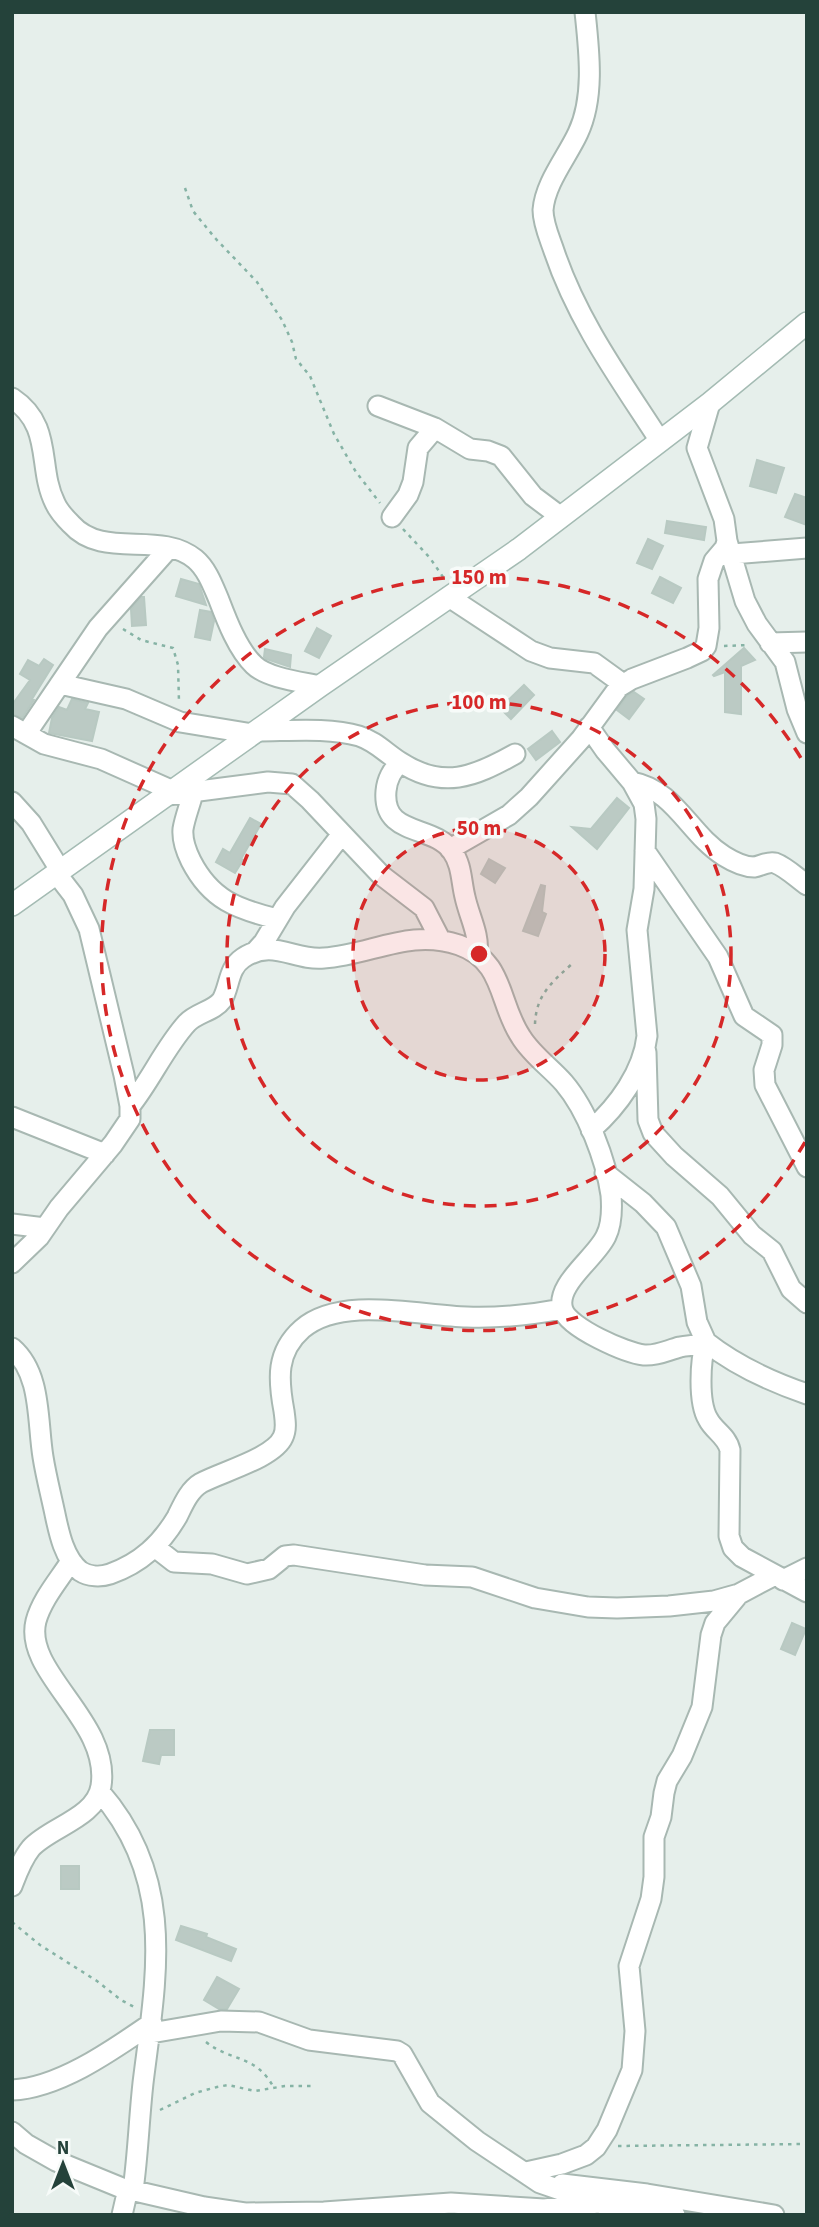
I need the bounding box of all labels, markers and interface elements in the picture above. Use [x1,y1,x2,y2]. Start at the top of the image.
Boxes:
text: 150 m [451,562,507,592]
text: 100 m [451,687,507,717]
text: 50 m [457,813,501,843]
centre of rings [467,942,491,966]
north arrow [28,2129,98,2199]
text: N [57,2135,69,2162]

